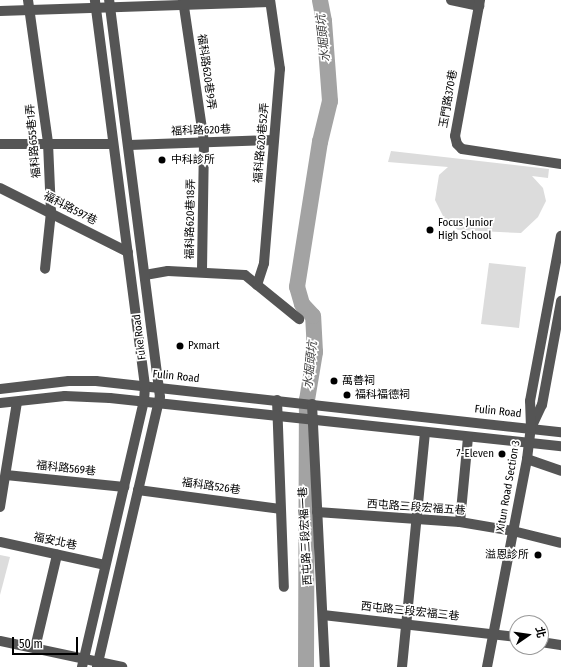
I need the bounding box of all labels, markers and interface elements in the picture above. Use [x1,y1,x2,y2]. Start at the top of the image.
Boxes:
water label: 水堀頭坑 [314,13,334,63]
street label: 福科路620巷9弄 [194,33,218,111]
street label: 玉門路370巷 [437,69,461,129]
street label: 福科路620巷52弄 [252,102,272,184]
street label: 福科路655巷1弄 [24,103,44,179]
street label: 福科路620巷 [171,123,231,139]
place label: 中科診所 [171,153,215,167]
marker: 中科診所 [156,154,168,166]
street label: 福科路620巷18弄 [184,179,198,259]
street label: 福科路597巷 [41,190,99,228]
place label: Focus Junior High School [438,217,493,243]
marker: Focus Junior High School [425,225,435,235]
street label: Fuke Road [131,313,149,361]
place label: Pxmart [188,339,220,353]
water label: 水堀頭坑 [301,340,321,390]
marker: Pxmart [175,341,185,351]
street label: Fulin Road [152,368,200,386]
place label: 萬善祠 [342,374,375,388]
marker: 萬善祠 [329,376,339,386]
place label: 福科福德祠 [355,388,410,402]
marker: 福科福德祠 [342,390,352,400]
street label: Fulin Road [474,403,522,421]
street label: Xitun Road Section 3 [494,439,524,533]
place label: 7-Eleven [456,447,494,461]
marker: 7-Eleven [497,449,507,459]
street label: 福科路569巷 [36,459,96,479]
street label: 福科路526巷 [181,476,241,498]
street label: 西屯路三段宏福一巷 [297,486,315,586]
street label: 西屯路三段宏福五巷 [366,498,466,518]
street label: 福安北巷 [32,531,78,553]
place label: 溢恩診所 [485,548,529,562]
marker: 溢恩診所 [532,549,544,561]
street label: 西屯路三段宏福三巷 [360,600,460,624]
north arrow [509,615,549,655]
text: 北 [533,626,548,639]
scale bar [14,629,80,655]
text: 50 m [19,637,43,651]

